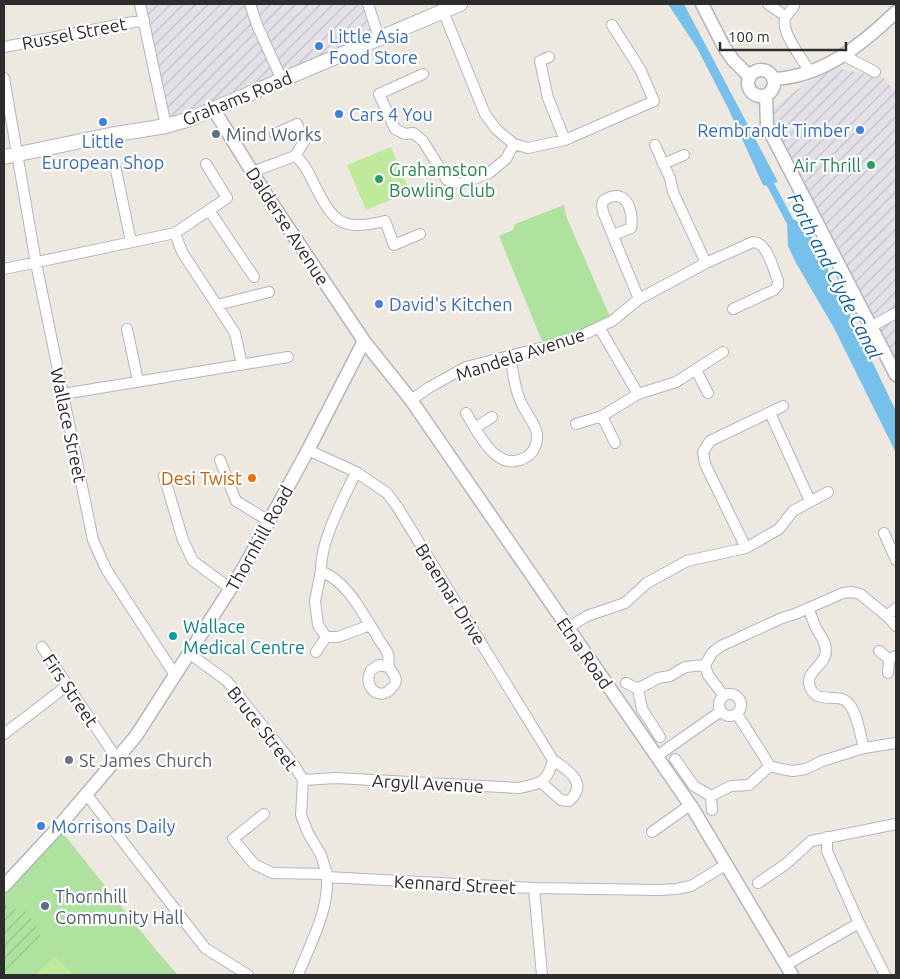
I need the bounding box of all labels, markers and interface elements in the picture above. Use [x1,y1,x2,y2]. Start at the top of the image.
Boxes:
street label: Russel Street [20,13,128,53]
scale bar [720,20,846,52]
place label: Little Asia Food Store [329,26,418,67]
text: 100 m [728,28,770,45]
marker: Little Asia Food Store [313,40,325,52]
street label: Grahams Road [179,67,295,129]
place label: Cars 4 You [349,104,433,124]
marker: Cars 4 You [333,108,345,120]
marker: Little European Shop [97,116,109,128]
place label: Rembrandt Timber [697,120,850,140]
place label: Mind Works [226,124,322,144]
marker: Rembrandt Timber [854,124,866,136]
marker: Mind Works [210,128,222,140]
place label: Little European Shop [42,131,164,172]
place label: Air Thrill [793,155,861,175]
place label: Grahamston Bowling Club [389,159,495,200]
marker: Air Thrill [865,159,877,171]
street label: Dalderse Avenue [242,163,334,289]
marker: Grahamston Bowling Club [373,173,385,185]
water label: Forth and Clyde Canal [783,189,887,363]
place label: David's Kitchen [389,294,513,314]
marker: David's Kitchen [373,298,385,310]
street label: Mandela Avenue [453,324,587,384]
street label: Wallace Street [47,366,91,484]
place label: Desi Twist [161,468,242,488]
marker: Desi Twist [246,472,258,484]
street label: Thornhill Road [222,482,296,594]
street label: Braemar Drive [412,540,490,648]
street label: Etna Road [553,614,617,692]
place label: Wallace Medical Centre [183,616,305,657]
marker: Wallace Medical Centre [167,630,179,642]
street label: Firs Street [40,650,102,730]
street label: Bruce Street [224,682,302,774]
place label: St James Church [79,750,212,770]
marker: St James Church [63,754,75,766]
street label: Argyll Avenue [372,770,484,796]
place label: Morrisons Daily [51,816,176,836]
marker: Morrisons Daily [35,820,47,832]
street label: Kennard Street [393,871,517,897]
place label: Thornhill Community Hall [55,886,184,927]
marker: Thornhill Community Hall [39,900,51,912]

